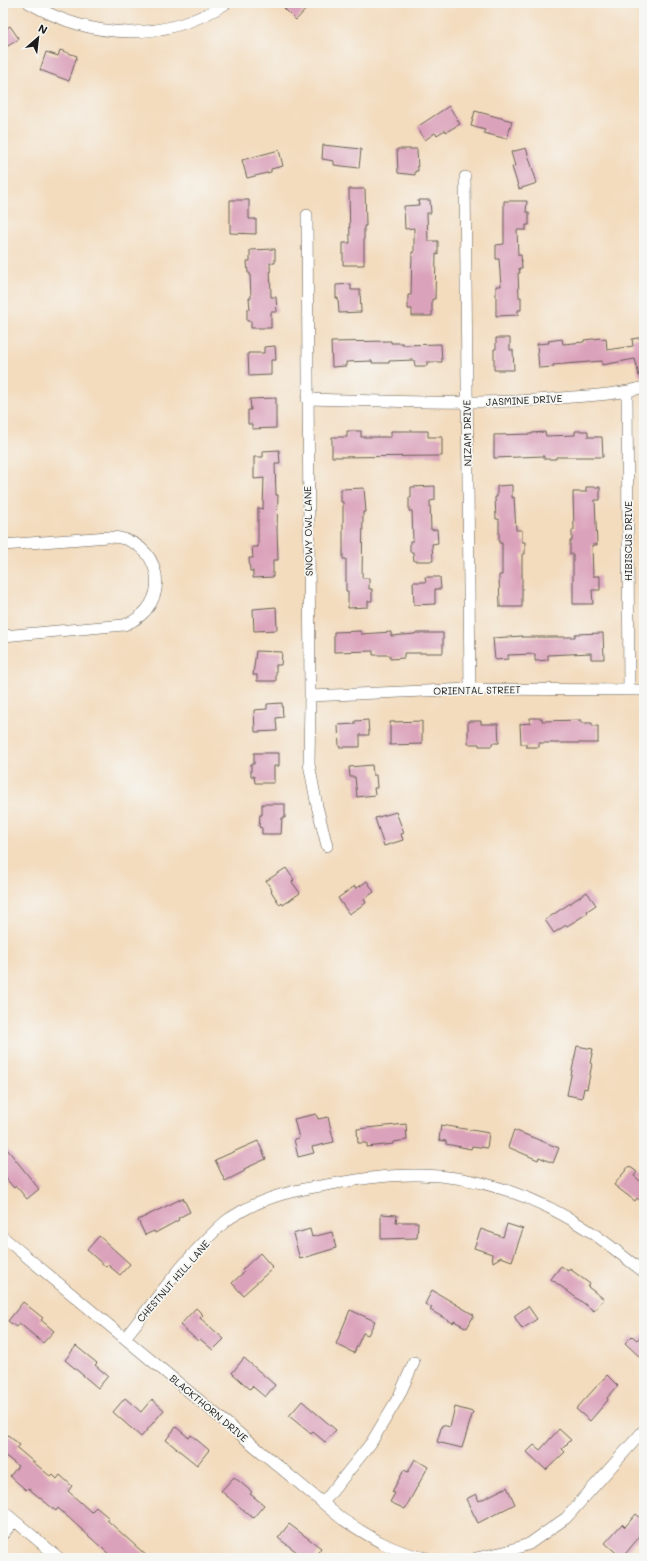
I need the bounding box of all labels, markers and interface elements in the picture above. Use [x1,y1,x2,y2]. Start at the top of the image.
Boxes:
north arrow [18,18,58,58]
text: N [36,20,50,37]
street label: JASMINE DRIVE [485,391,563,409]
street label: NIZAM DRIVE [459,399,475,466]
street label: SNOWY OWL LANE [300,486,316,576]
street label: HIBISCUS DRIVE [621,501,635,581]
street label: ORIENTAL STREET [433,682,521,698]
street label: CHESTNUT HILL LANE [133,1237,213,1325]
street label: BLACKTHORN DRIVE [167,1371,251,1445]

